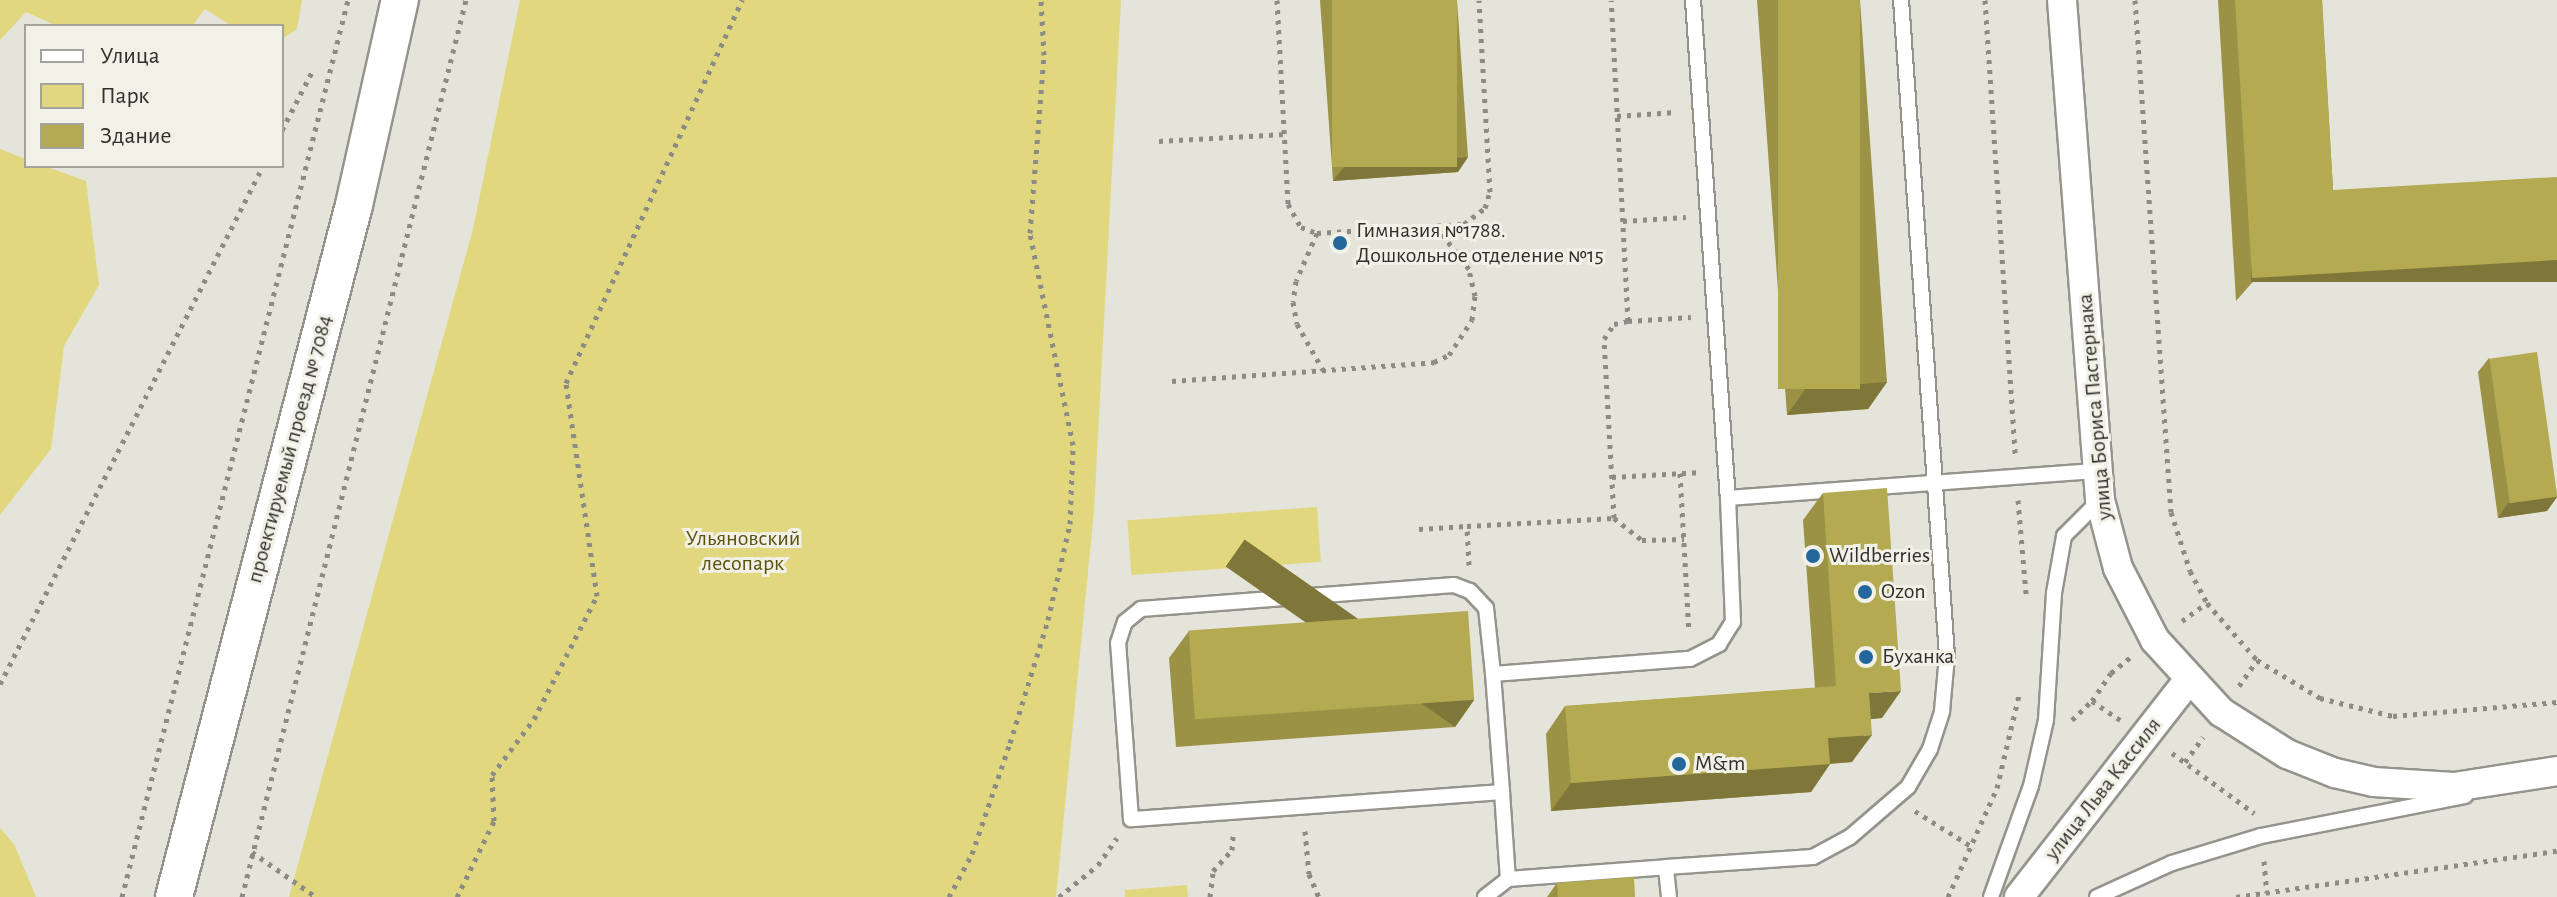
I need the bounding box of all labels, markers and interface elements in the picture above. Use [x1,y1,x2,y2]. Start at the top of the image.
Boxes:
legend [24,24,284,168]
text: Улица [100,44,160,68]
text: Парк [100,84,149,108]
text: Здание [100,124,171,148]
place label: Гимназия №1788. Дошкольное отделение №15 [1356,217,1604,268]
marker: Гимназия №1788. Дошкольное отделение №15 [1331,234,1349,252]
street label: улица Бориса Пастернака [2072,293,2118,521]
street label: проектируемый проезд № 7084 [241,312,339,586]
park label: Ульяновский лесопарк [686,525,800,576]
place label: Wildberries [1829,543,1930,569]
marker: Wildberries [1804,547,1822,565]
place label: Ozon [1881,579,1926,605]
marker: Ozon [1856,583,1874,601]
place label: Буханка [1882,644,1954,670]
marker: Буханка [1857,648,1875,666]
street label: улица Льва Кассиля [2039,712,2167,866]
place label: M&m [1695,751,1745,777]
marker: M&m [1670,755,1688,773]

